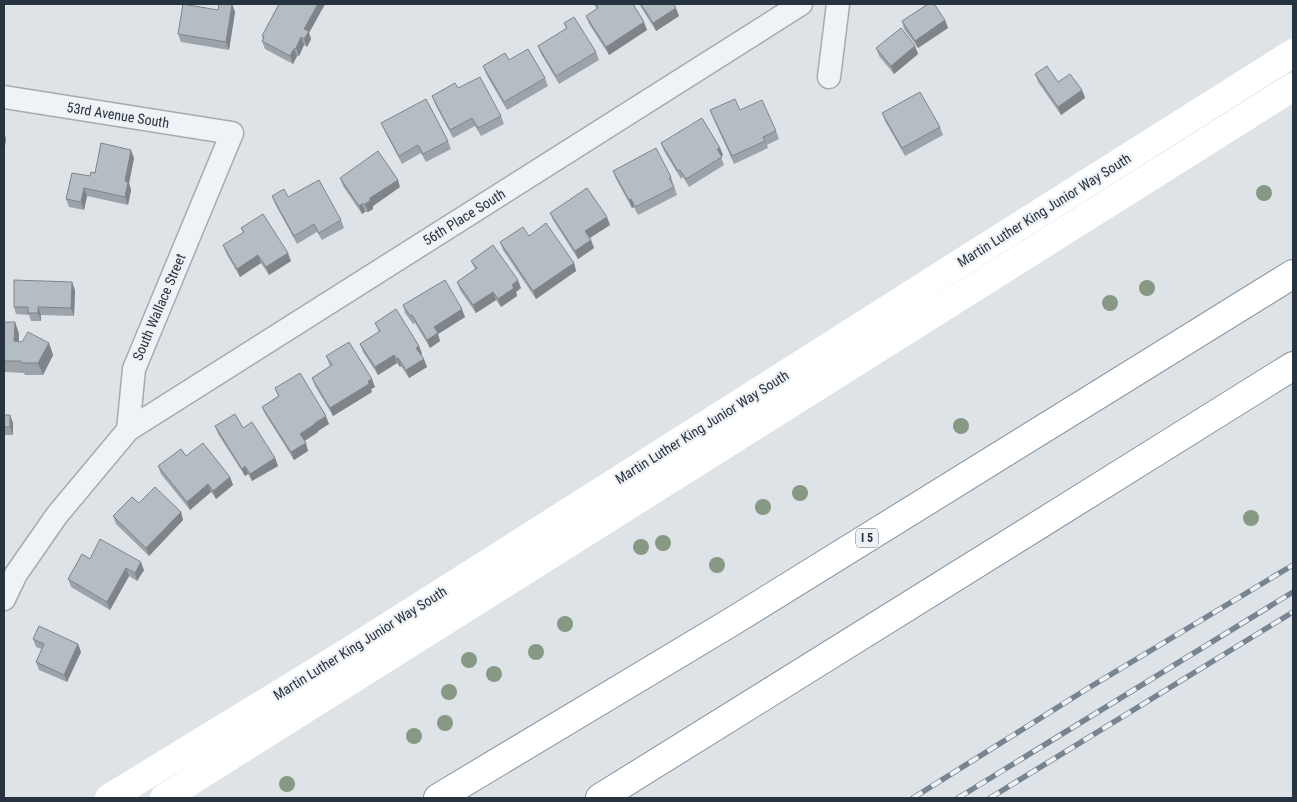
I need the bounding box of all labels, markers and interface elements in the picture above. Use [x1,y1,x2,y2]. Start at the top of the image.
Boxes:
street label: 53rd Avenue South [66,99,170,131]
street label: Martin Luther King Junior Way South [954,150,1134,270]
street label: 56th Place South [420,185,508,249]
street label: South Wallace Street [129,251,189,363]
street label: Martin Luther King Junior Way South [612,367,792,487]
road number: I 5 [856,528,878,548]
street label: Martin Luther King Junior Way South [270,583,450,703]

